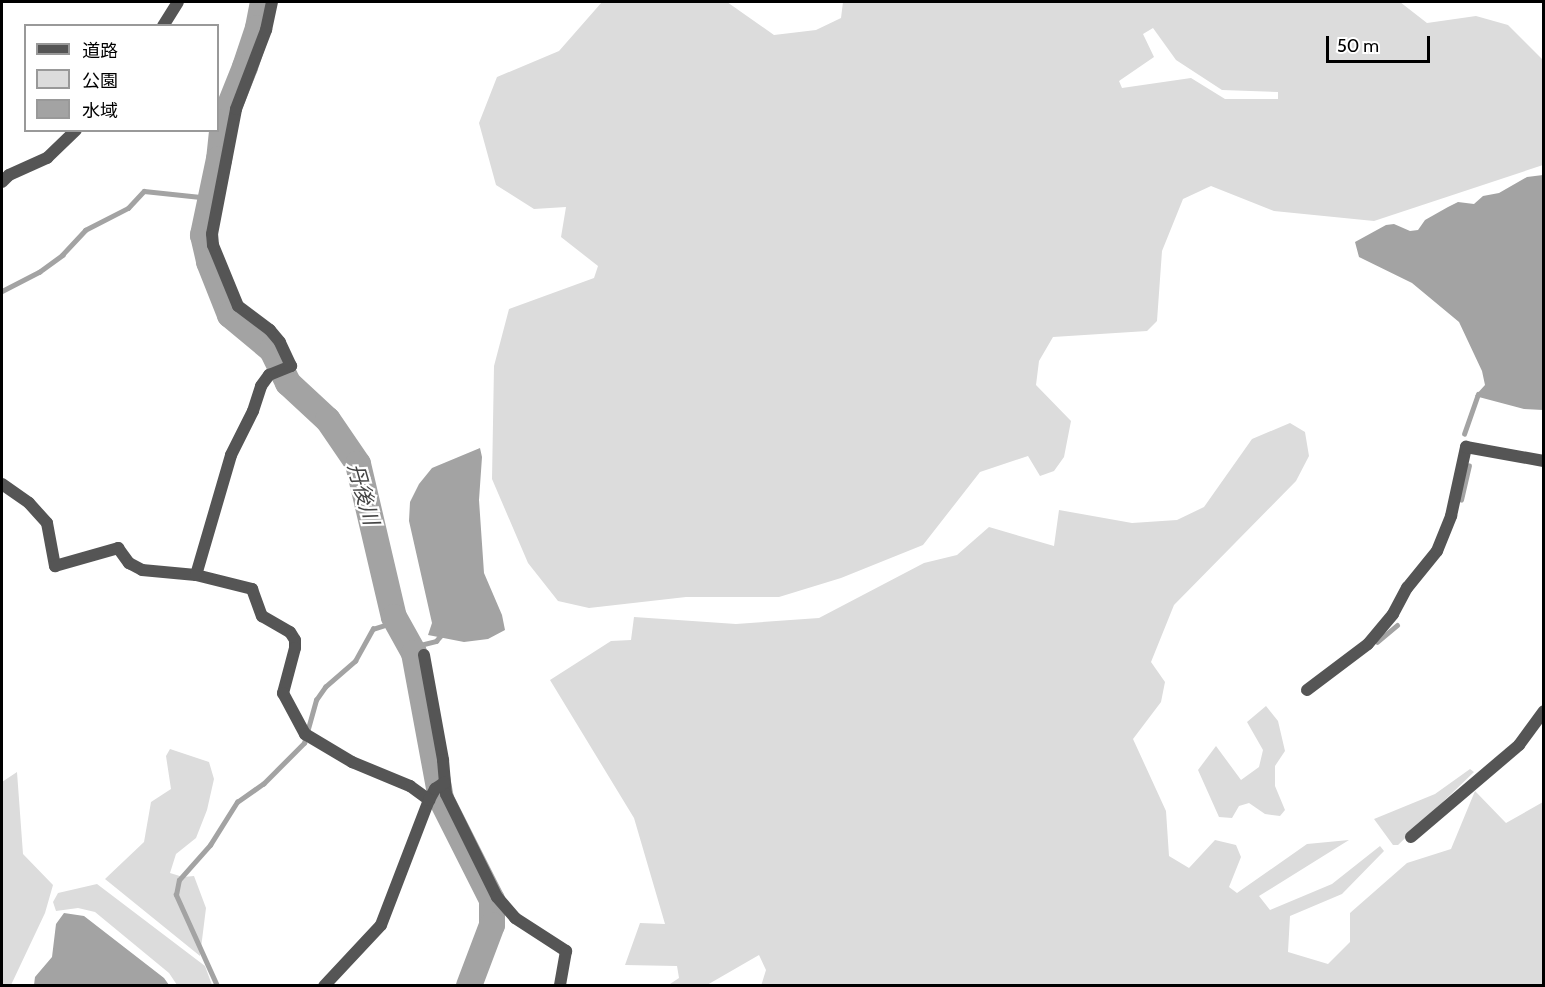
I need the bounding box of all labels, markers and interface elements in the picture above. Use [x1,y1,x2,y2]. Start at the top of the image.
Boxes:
legend [24,24,219,132]
scale bar [1329,24,1432,62]
text: 50 m [1337,35,1379,57]
text: 道路 [82,40,118,62]
text: 公園 [82,70,118,92]
text: 水域 [82,100,118,122]
water label: 丹後川 [342,460,384,528]

